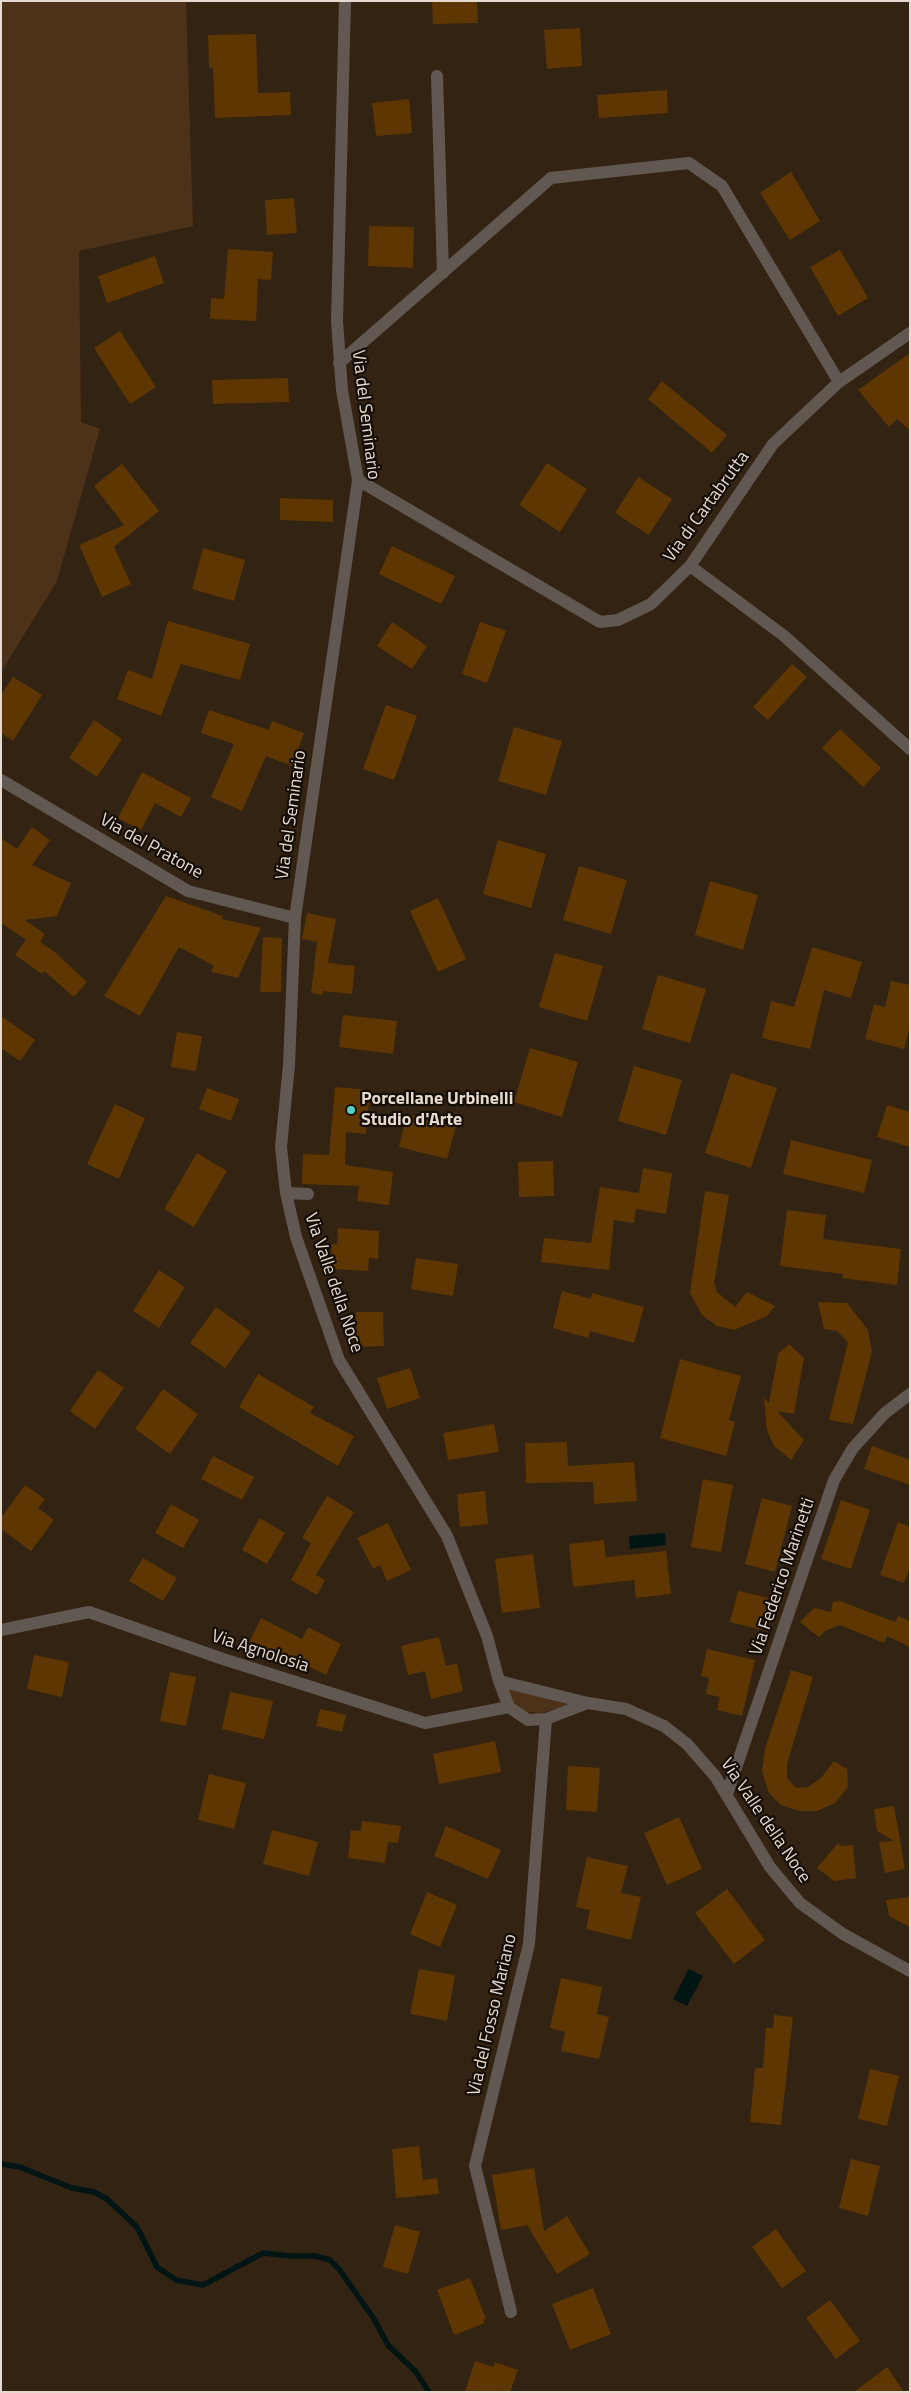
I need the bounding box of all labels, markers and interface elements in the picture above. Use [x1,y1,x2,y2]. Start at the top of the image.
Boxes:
street label: Via del Seminario [346,349,384,481]
street label: Via di Cartabrutta [659,447,755,567]
street label: Via del Seminario [272,749,312,881]
street label: Via del Pratone [96,810,206,884]
place label: Porcellane Urbinelli Studio d'Arte [361,1089,513,1132]
marker: Porcellane Urbinelli Studio d'Arte [345,1104,357,1116]
street label: Via Valle della Noce [299,1210,367,1356]
street label: Via Federico Marinetti [746,1495,820,1659]
street label: Via Agnolosia [208,1626,312,1678]
street label: Via Valle della Noce [715,1754,815,1888]
street label: Via del Fosso Mariano [464,1932,522,2098]

